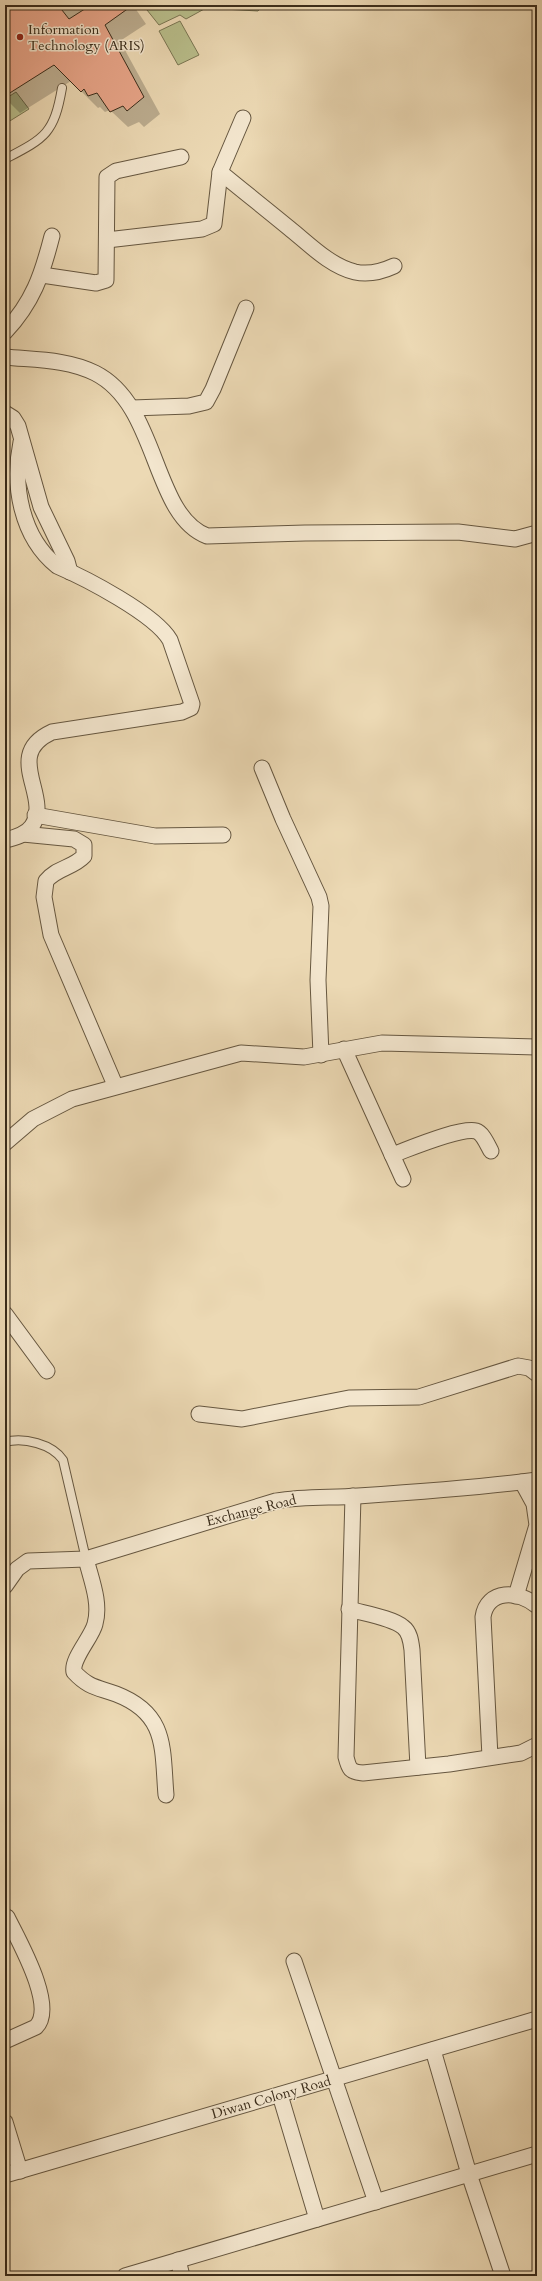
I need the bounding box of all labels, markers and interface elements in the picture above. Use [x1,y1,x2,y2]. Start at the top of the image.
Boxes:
place label: Information Technology (ARIS) [28,20,145,55]
marker: Information Technology (ARIS) [15,32,25,42]
street label: Exchange Road [204,1490,299,1531]
street label: Diwan Colony Road [209,2071,334,2124]

